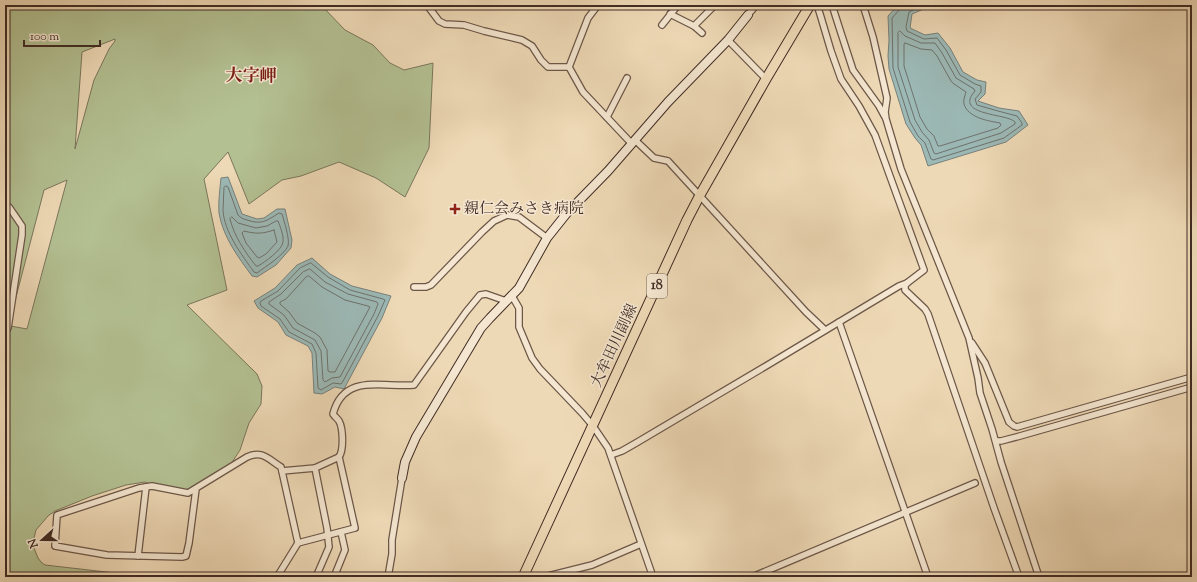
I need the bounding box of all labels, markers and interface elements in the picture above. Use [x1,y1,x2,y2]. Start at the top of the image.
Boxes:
scale bar [24,22,100,48]
text: 100 m [30,28,59,46]
district label: 大字岬 [226,65,277,89]
place label: 親仁会みさき病院 [464,199,584,220]
marker: 親仁会みさき病院 [449,203,461,215]
road number: 18 [647,274,667,298]
street label: 大牟田川副線 [586,301,644,391]
north arrow [22,520,62,560]
text: N [24,536,43,551]

